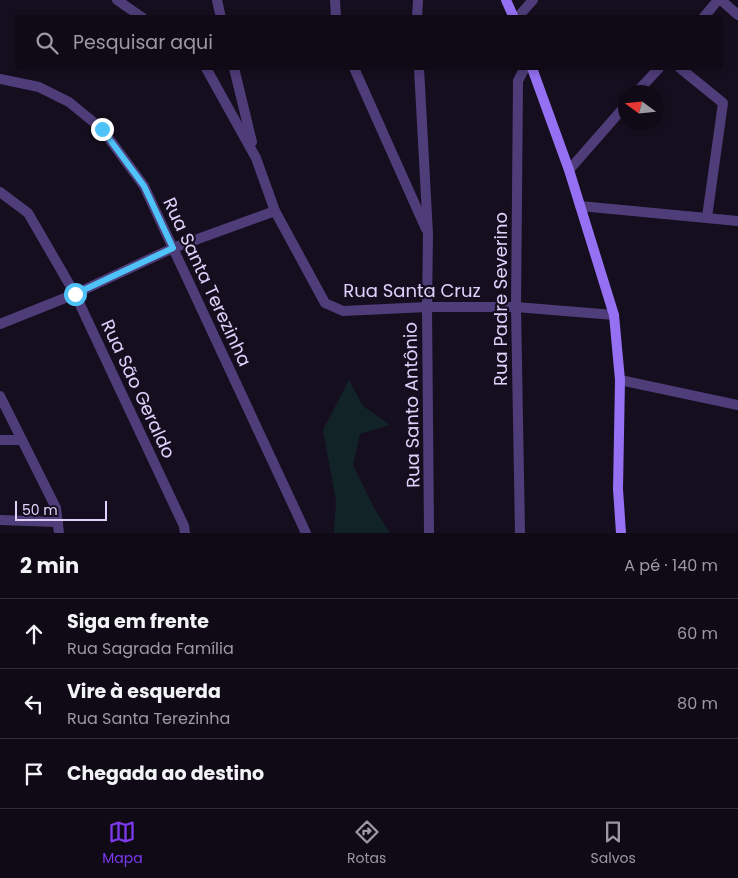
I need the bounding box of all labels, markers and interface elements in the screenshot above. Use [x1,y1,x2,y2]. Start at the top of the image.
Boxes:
search box [15,15,723,70]
icon: search [33,29,61,57]
text: Pesquisar aqui [73,29,213,56]
north arrow [618,85,663,130]
route end [91,118,114,141]
street label: Rua Santa Terezinha [157,193,258,370]
street label: Rua Padre Severino [488,212,513,386]
street label: Rua Santa Cruz [343,278,481,303]
route start [64,283,87,306]
street label: Rua São Geraldo [95,315,182,462]
street label: Rua Santo Antônio [398,322,425,488]
scale bar [15,498,108,521]
text: 50 m [22,500,58,520]
text: 2 min [20,551,79,580]
text: A pé · 140 m [624,554,718,577]
text: Siga em frente [67,608,209,635]
icon: ahead [20,620,48,648]
text: 60 m [677,622,718,645]
text: Rua Sagrada Família [67,637,234,660]
text: Vire à esquerda [67,678,221,705]
icon: left [20,690,48,718]
text: 80 m [677,692,718,715]
text: Rua Santa Terezinha [67,707,230,730]
icon: arrive [20,760,48,788]
text: Chegada ao destino [67,760,264,787]
tab: Mapa [102,818,143,869]
tab: Rotas [347,818,386,869]
tab: Salvos [591,818,636,869]

